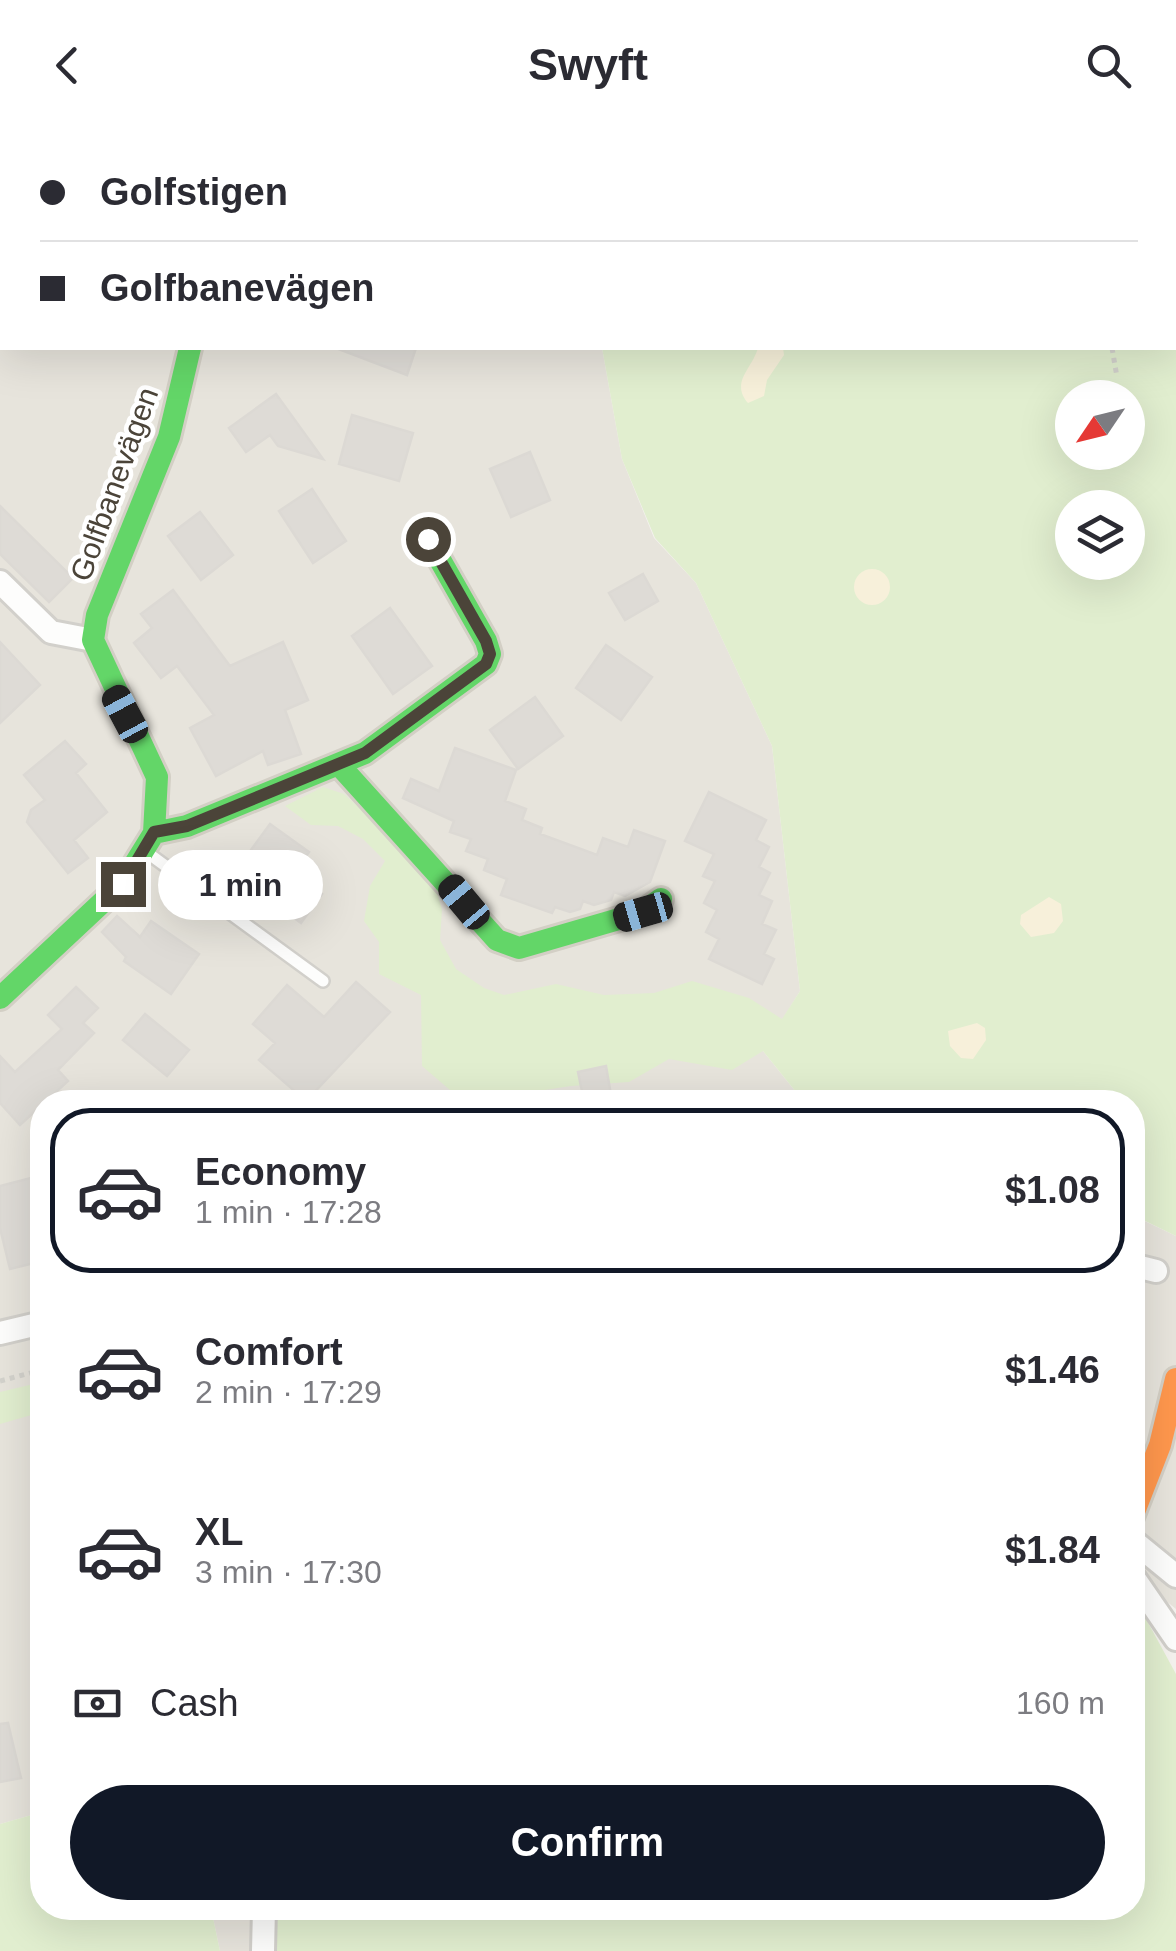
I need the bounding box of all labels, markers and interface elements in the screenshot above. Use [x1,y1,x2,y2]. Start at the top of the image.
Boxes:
icon: back [40,38,95,93]
icon: search [1081,38,1136,93]
text: Swyft [528,39,648,90]
text: Golfstigen [100,171,288,213]
text: Golfbanevägen [100,267,375,309]
north arrow [1055,380,1145,470]
map controls [1055,380,1145,580]
street label: Golfbanevägen [64,383,164,585]
button: layers [1055,490,1145,580]
route start [406,517,451,562]
car [98,680,152,748]
callout: 1 min [158,849,323,919]
route end [101,862,146,907]
text: 1 min [199,867,282,903]
car [433,869,495,935]
car [610,889,676,935]
icon: car [75,1146,165,1236]
text: Economy [195,1151,366,1193]
text: $1.08 [1005,1169,1100,1211]
text: 1 min · 17:28 [195,1194,382,1230]
icon: car [75,1326,165,1416]
text: Comfort [195,1331,343,1373]
text: $1.46 [1005,1349,1100,1391]
text: 2 min · 17:29 [195,1374,382,1410]
icon: car [75,1506,165,1596]
text: XL [195,1511,244,1553]
text: $1.84 [1005,1529,1100,1571]
text: 3 min · 17:30 [195,1554,382,1590]
icon: cash [70,1676,125,1731]
text: Cash [150,1682,239,1724]
text: 160 m [1016,1685,1105,1721]
button: Confirm [70,1785,1105,1900]

